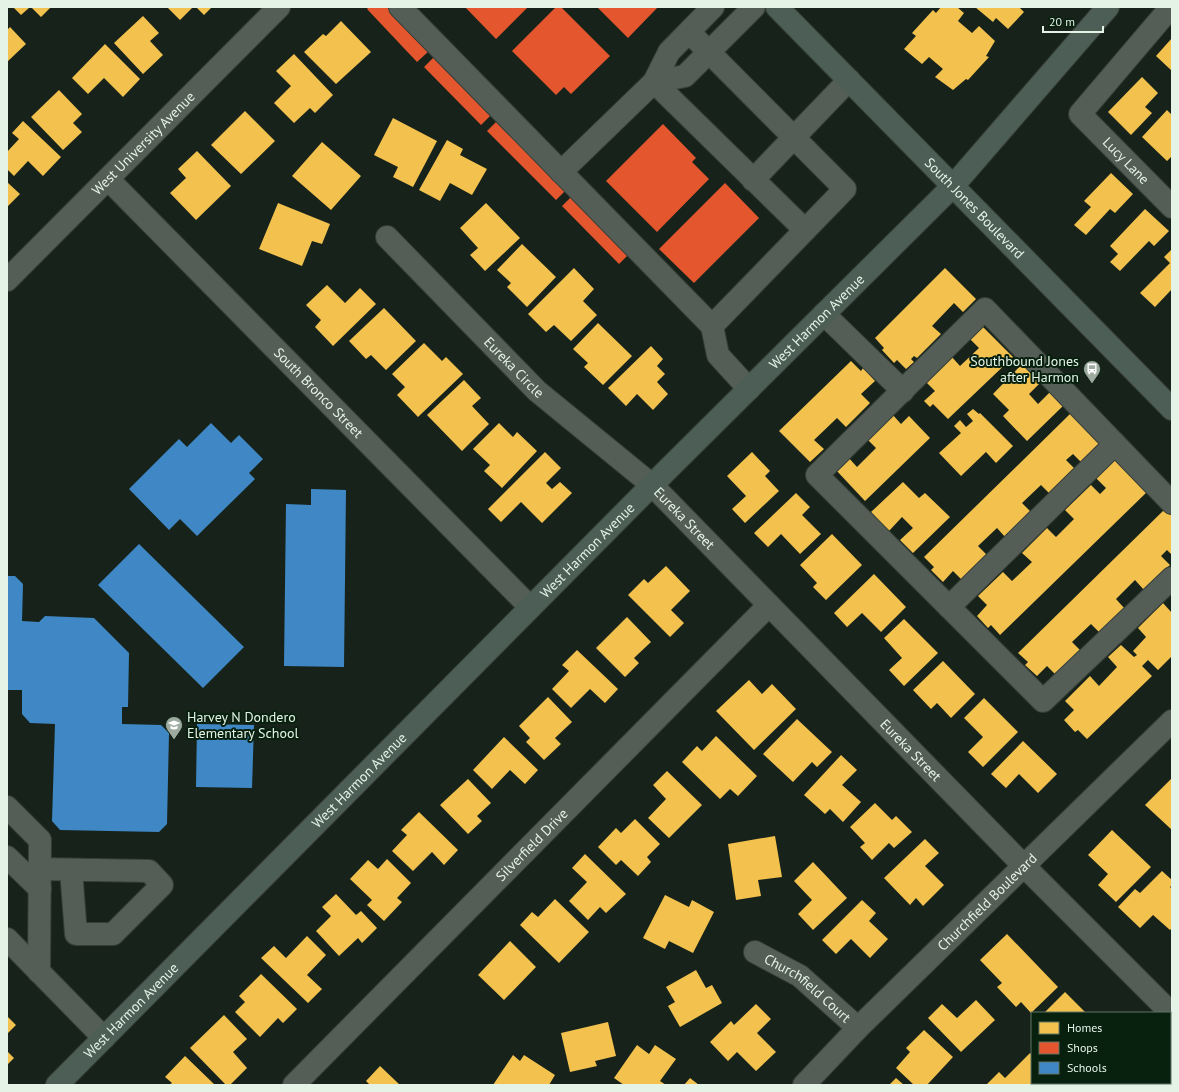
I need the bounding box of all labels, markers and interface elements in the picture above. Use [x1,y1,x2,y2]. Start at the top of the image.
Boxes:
scale bar [1043,8,1103,34]
text: 20 m [1049,14,1075,29]
street label: West University Avenue [88,88,199,199]
street label: Lucy Lane [1099,133,1153,188]
street label: South Jones Boulevard [921,154,1028,263]
street label: West Harmon Avenue [765,270,868,373]
street label: Eureka Circle [480,333,548,402]
street label: South Bronco Street [270,344,367,442]
place label: Southbound Jones after Harmon [970,352,1079,386]
bus stop icon: Southbound Jones after Harmon [1082,359,1102,384]
street label: Eureka Street [650,483,719,553]
street label: West Harmon Avenue [536,499,638,602]
place label: Harvey N Dondero Elementary School [187,708,299,742]
school or university icon: Harvey N Dondero Elementary School [164,715,184,740]
street label: Eureka Street [876,715,945,785]
street label: West Harmon Avenue [308,729,410,832]
street label: Silverfield Drive [492,805,572,885]
street label: Churchfield Boulevard [933,849,1041,954]
street label: Churchfield Court [761,950,855,1026]
street label: West Harmon Avenue [80,959,182,1062]
legend [1031,1012,1171,1084]
text: Homes [1067,1020,1102,1035]
text: Shops [1067,1040,1098,1055]
text: Schools [1067,1060,1107,1075]

